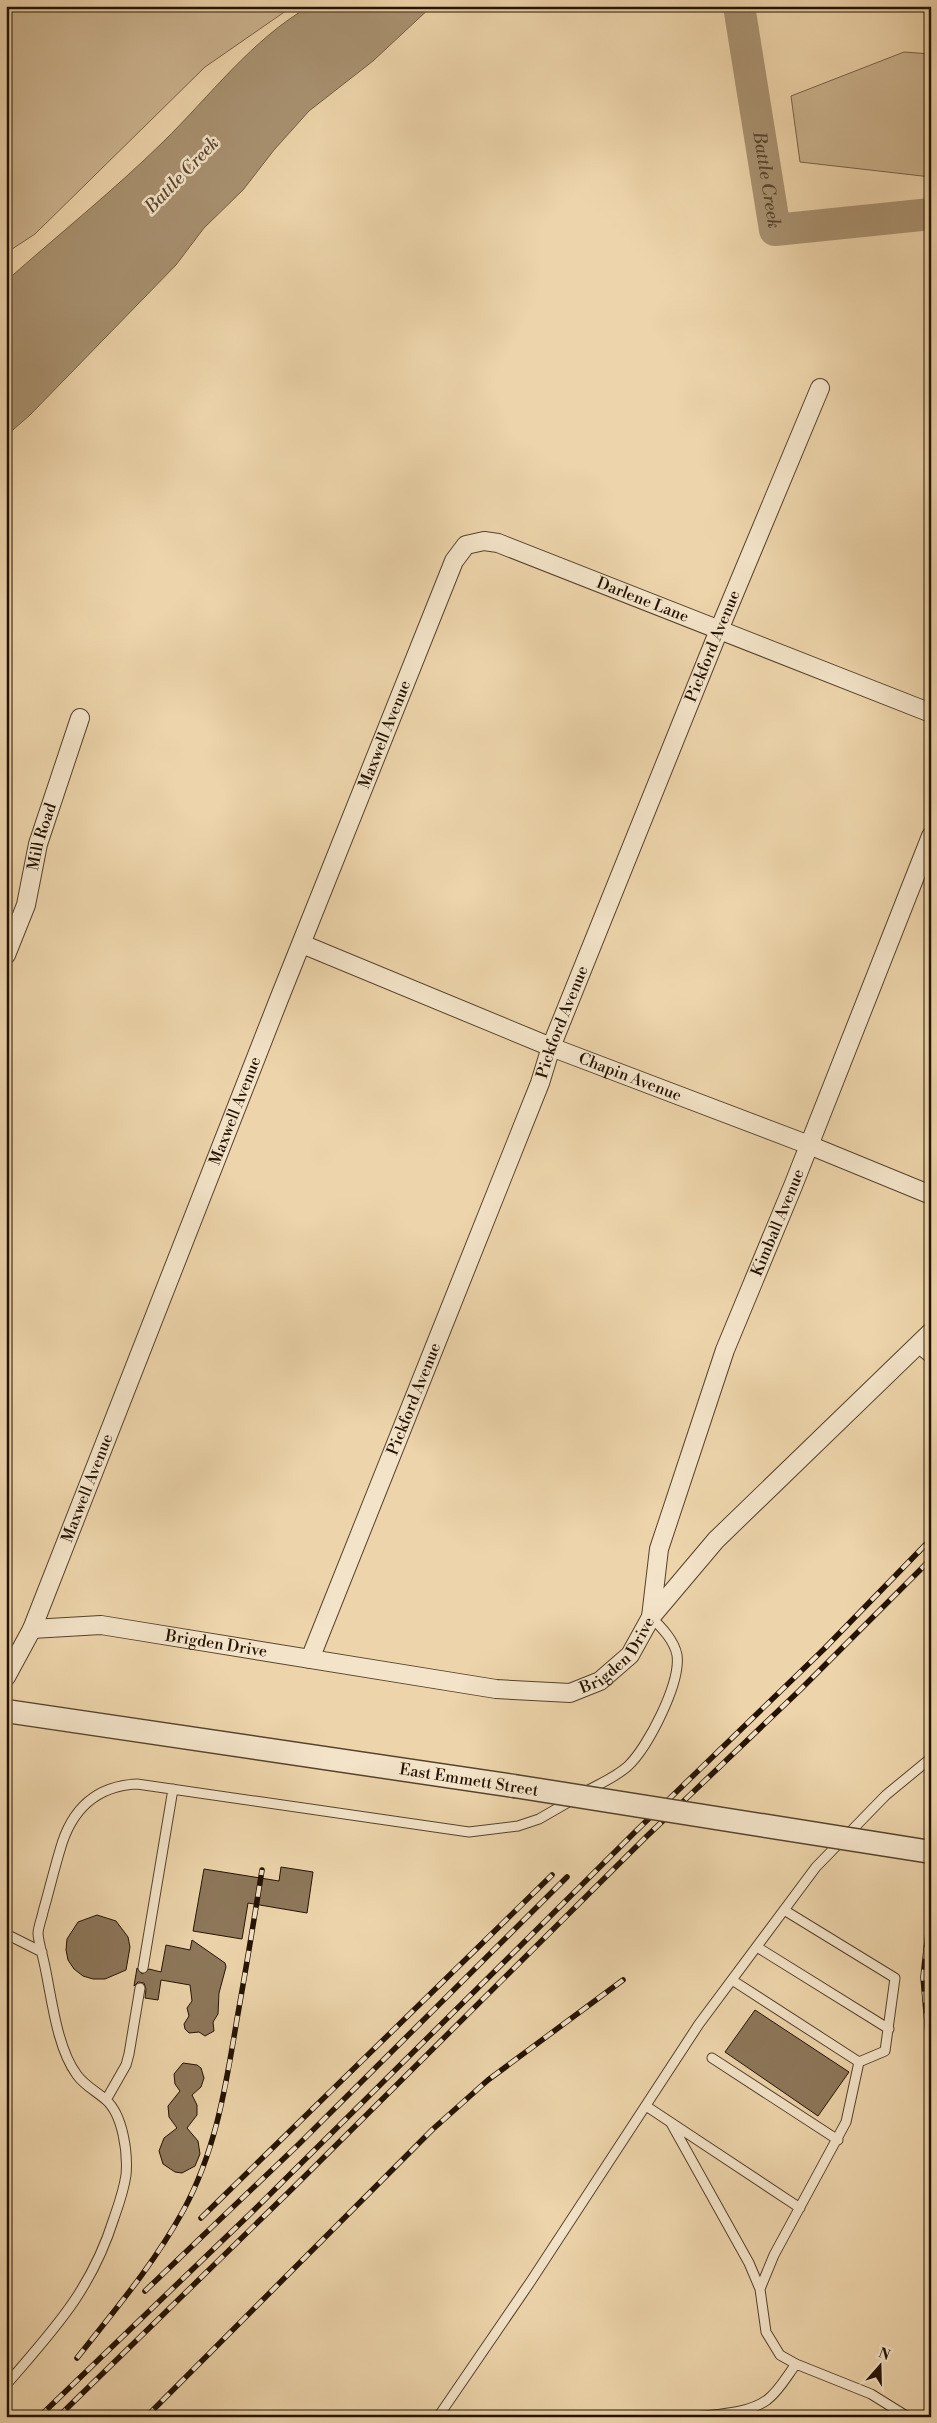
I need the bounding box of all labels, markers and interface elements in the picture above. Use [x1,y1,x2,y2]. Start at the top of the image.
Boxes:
water label: Battle Creek [748,129,786,230]
water label: Battle Creek [139,132,224,219]
street label: Darlene Lane [594,573,692,627]
street label: Pickford Avenue [681,587,744,705]
street label: Maxwell Avenue [354,678,415,792]
street label: Mill Road [23,800,61,872]
street label: Pickford Avenue [532,963,593,1081]
street label: Chapin Avenue [576,1048,684,1106]
street label: Maxwell Avenue [205,1054,265,1168]
street label: Kimball Avenue [747,1166,809,1279]
street label: Pickford Avenue [382,1340,445,1458]
street label: Maxwell Avenue [57,1431,118,1545]
street label: Brigden Drive [576,1613,659,1698]
street label: Brigden Drive [163,1625,269,1662]
street label: East Emmett Street [398,1759,540,1801]
north arrow [854,2340,904,2390]
text: N [876,2344,892,2365]

